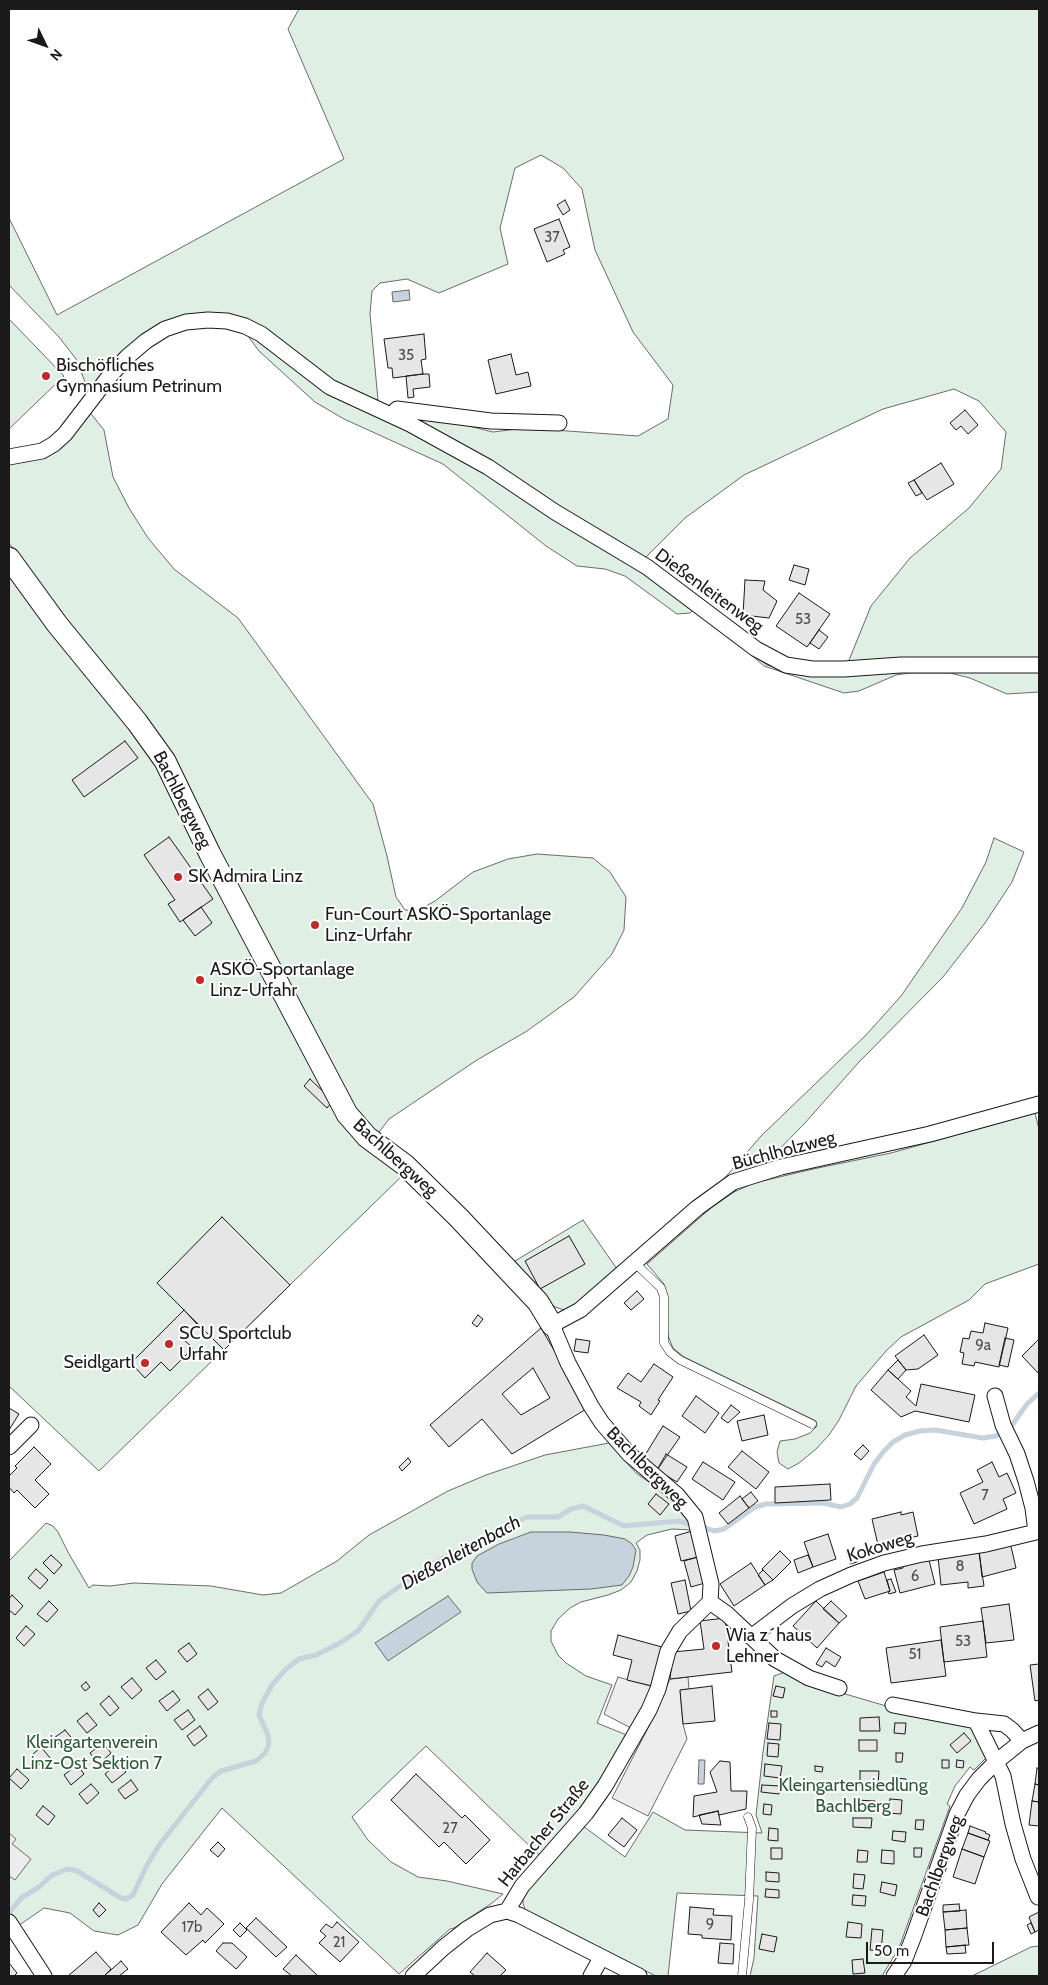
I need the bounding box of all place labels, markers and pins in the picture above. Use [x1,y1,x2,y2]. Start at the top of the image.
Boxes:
place label: Bischöfliches Gymnasium Petrinum [56,355,222,398]
marker: Bischöfliches Gymnasium Petrinum [40,370,52,382]
place label: SK Admira Linz [188,866,303,888]
marker: SK Admira Linz [172,871,184,883]
place label: Fun-Court ASKÖ-Sportanlage Linz-Urfahr [325,904,551,946]
marker: Fun-Court ASKÖ-Sportanlage Linz-Urfahr [309,919,321,931]
place label: ASKÖ-Sportanlage Linz-Urfahr [210,959,354,1002]
marker: ASKÖ-Sportanlage Linz-Urfahr [194,974,206,986]
place label: SCU Sportclub Urfahr [179,1323,292,1366]
marker: SCU Sportclub Urfahr [163,1338,175,1350]
place label: Seidlgartl [64,1352,135,1374]
marker: Seidlgartl [139,1357,151,1369]
place label: Wia z´haus Lehner [726,1625,812,1668]
marker: Wia z´haus Lehner [710,1640,722,1652]

